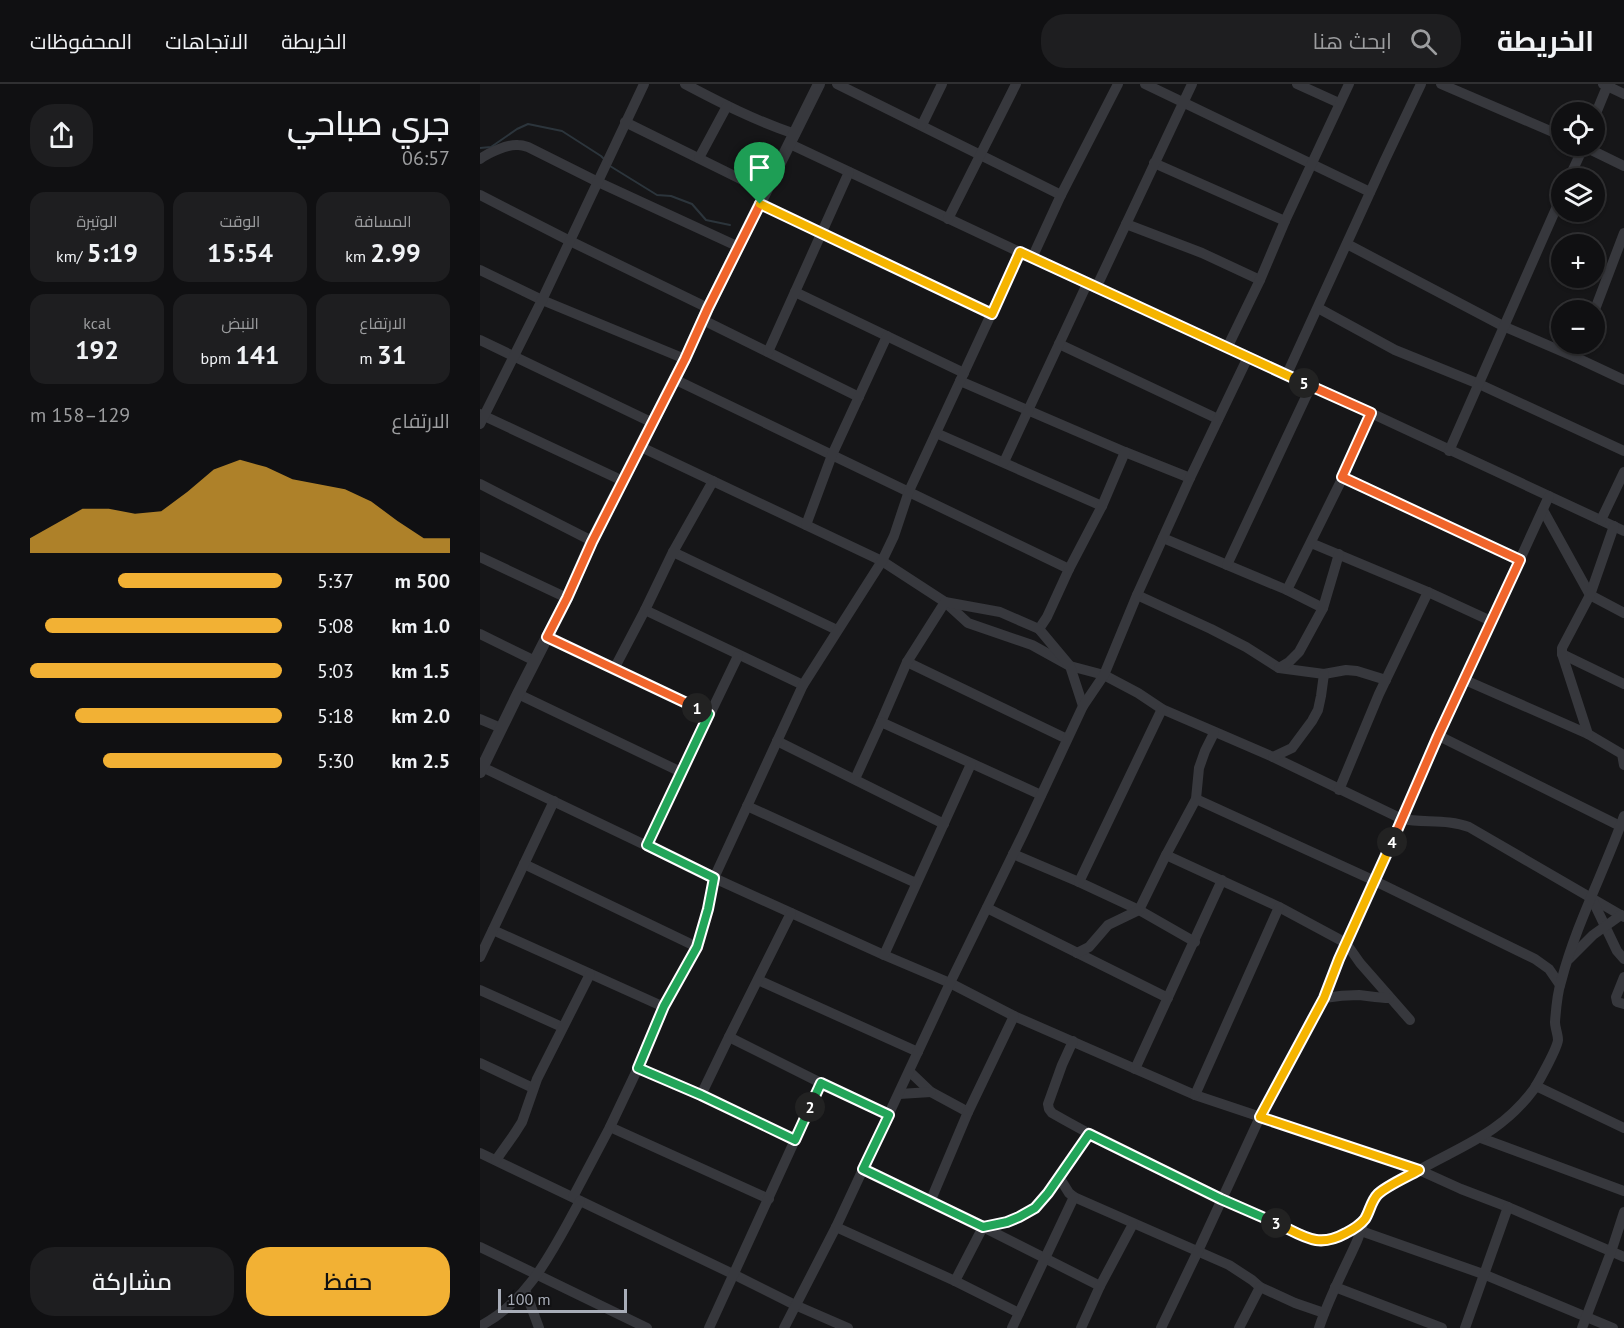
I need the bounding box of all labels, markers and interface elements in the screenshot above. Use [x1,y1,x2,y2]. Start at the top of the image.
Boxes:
search box [1041,14,1461,68]
text: الخريطة [1497,22,1594,59]
icon: search [1407,25,1440,58]
text: ابحث هنا [1313,27,1392,55]
text: المحفوظات [30,28,132,55]
text: الاتجاهات [165,28,248,55]
text: الخريطة [281,28,347,55]
text: جري صباحي [287,101,450,144]
map controls [1551,102,1605,354]
button: locate [1551,102,1605,156]
button: share [30,104,93,167]
pin [734,142,785,204]
text: 06:57 [402,145,450,171]
icon: arrive [743,151,776,184]
button: layers [1551,168,1605,222]
text: الوتيرة [76,211,118,231]
text: الوقت [220,211,260,231]
text: المسافة [355,211,411,231]
button: + [1551,234,1605,288]
text: 5:19 [87,236,138,269]
text: 15:54 [207,236,273,269]
text: 2.99 [370,236,421,269]
text: /km [56,246,87,266]
text: km [345,246,370,266]
button: − [1551,300,1605,354]
text: kcal [83,313,111,333]
text: النبض [221,313,259,333]
text: الارتفاع [360,313,406,333]
text: 192 [75,333,119,366]
text: 141 [235,338,279,371]
text: 31 [377,338,406,371]
text: bpm [201,348,235,368]
text: m [360,348,377,368]
pin: 5 [1289,368,1319,398]
text: 5 [1299,373,1309,393]
text: 129–158 m [30,402,130,428]
text: الارتفاع [391,408,450,434]
text: 5:37 [317,568,354,594]
text: 500 m [395,568,450,594]
text: 5:08 [317,613,354,639]
text: 1.0 km [391,613,450,639]
text: 5:03 [317,658,354,684]
text: 1.5 km [391,658,450,684]
pin: 1 [682,693,712,723]
text: 1 [692,698,702,718]
text: 5:18 [317,703,354,729]
text: 2.0 km [391,703,450,729]
text: 5:30 [317,748,354,774]
text: 2.5 km [391,748,450,774]
pin: 4 [1377,827,1407,857]
text: 4 [1387,832,1397,852]
pin: 2 [795,1092,825,1122]
text: 2 [805,1097,815,1117]
pin: 3 [1261,1208,1291,1238]
text: 3 [1271,1213,1281,1233]
button: مشاركة [30,1247,234,1316]
button: حفظ [246,1247,450,1316]
scale bar [498,1286,627,1314]
text: 100 m [507,1289,550,1309]

